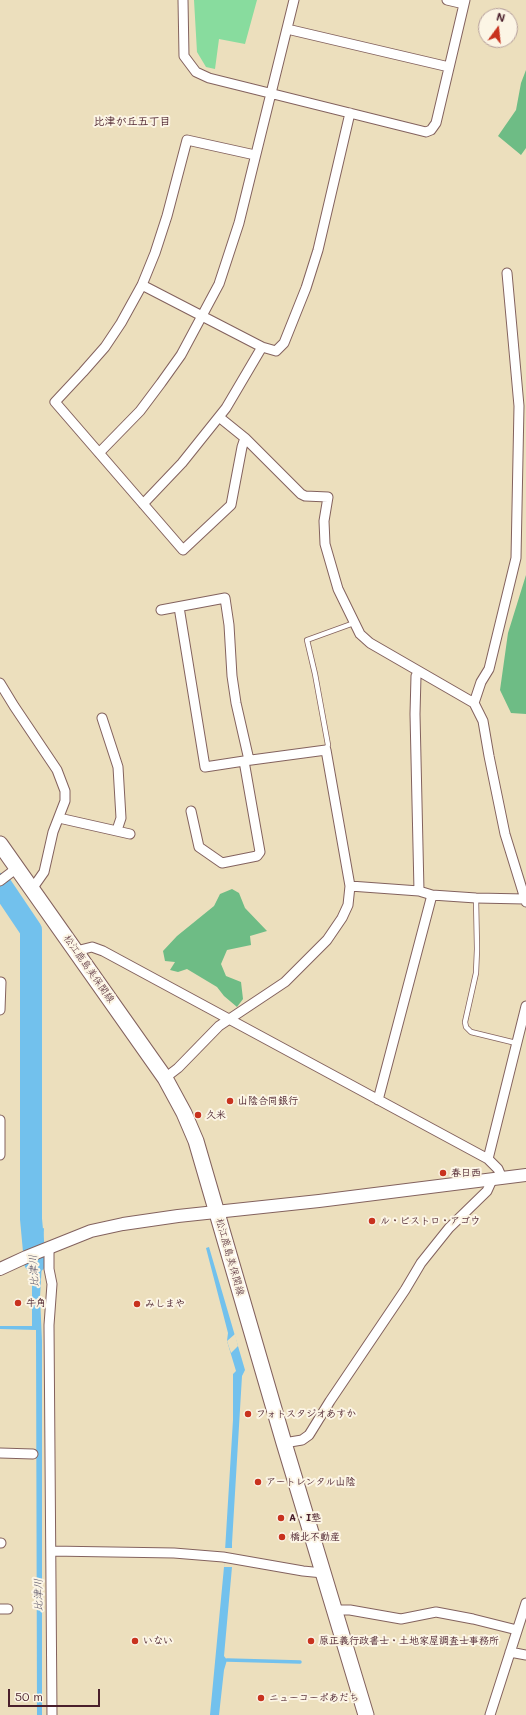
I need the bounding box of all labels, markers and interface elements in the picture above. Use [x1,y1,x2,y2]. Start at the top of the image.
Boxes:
north arrow [478,8,518,48]
text: N [495,9,507,25]
district label: 比津が丘五丁目 [94,115,170,129]
street label: 松江鹿島美保関線 [61,933,117,1005]
place label: 山陰合同銀行 [238,1095,298,1107]
marker: 山陰合同銀行 [225,1096,235,1106]
place label: 久米 [206,1109,226,1121]
marker: 久米 [193,1110,203,1120]
place label: 春日西 [451,1167,481,1179]
marker: 春日西 [438,1168,448,1178]
place label: ル・ビストロ・アゴウ [380,1215,480,1227]
marker: ル・ビストロ・アゴウ [367,1216,377,1226]
street label: 松江鹿島美保関線 [213,1217,247,1297]
water label: 比津川 [27,1254,41,1288]
place label: 牛角 [26,1297,46,1309]
marker: 牛角 [13,1298,23,1308]
place label: みしまや [145,1298,185,1310]
marker: みしまや [132,1299,142,1309]
place label: フォトスタジオあすか [256,1408,356,1420]
marker: フォトスタジオあすか [243,1409,253,1419]
place label: アートレンタル山陰 [266,1476,356,1488]
marker: アートレンタル山陰 [253,1477,263,1487]
place label: A・I塾 [289,1512,321,1524]
marker: A・I塾 [276,1513,286,1523]
place label: 橋北不動産 [290,1531,340,1543]
marker: 橋北不動産 [277,1532,287,1542]
water label: 比津川 [32,1579,46,1611]
place label: いない [143,1635,173,1647]
place label: 原正義行政書士・土地家屋調査士事務所 [319,1635,499,1647]
marker: いない [130,1636,140,1646]
marker: 原正義行政書士・土地家屋調査士事務所 [306,1636,316,1646]
scale bar [10,1681,102,1707]
text: 50 m [15,1688,43,1704]
place label: ニューコーポあだち [269,1692,359,1704]
marker: ニューコーポあだち [256,1693,266,1703]

